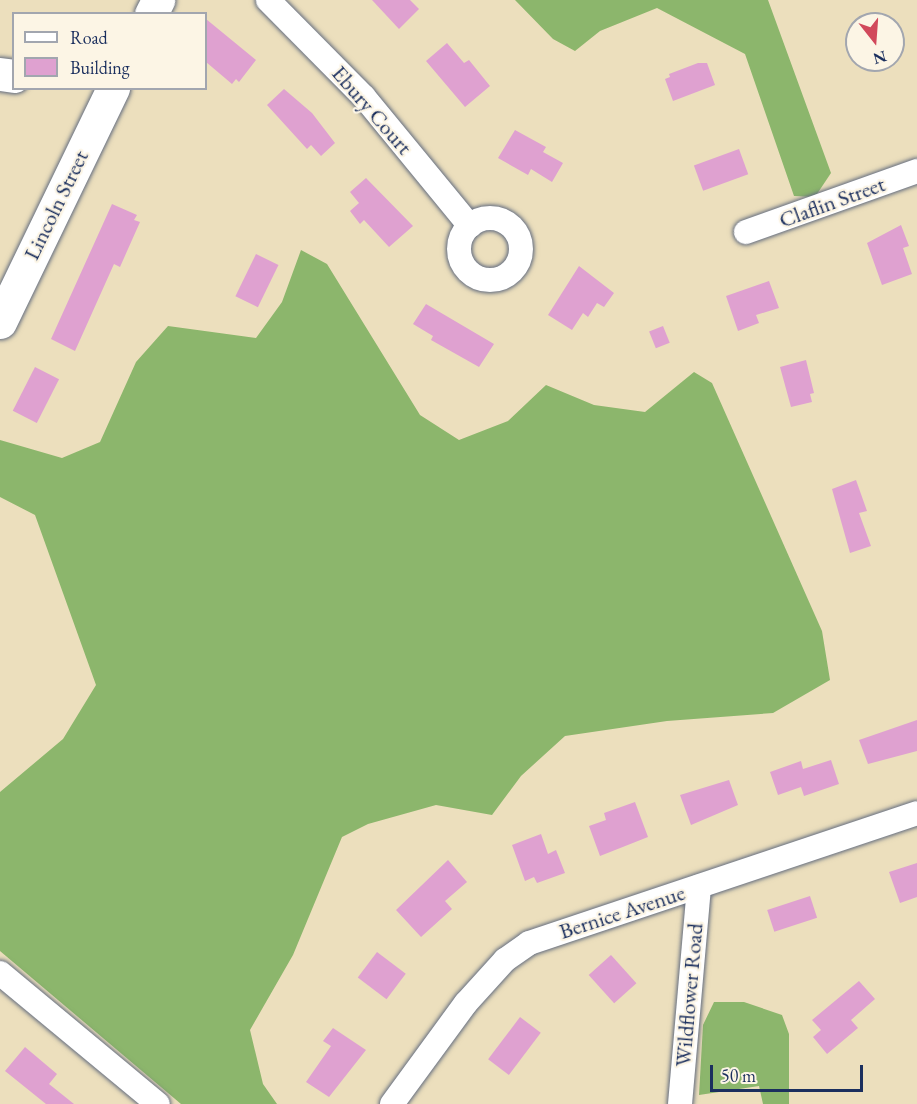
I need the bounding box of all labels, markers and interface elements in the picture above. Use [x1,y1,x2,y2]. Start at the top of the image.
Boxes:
legend [12,12,207,90]
north arrow [845,12,905,72]
text: Road [70,26,108,49]
text: N [871,46,889,70]
text: Building [70,56,130,79]
street label: Ebury Court [326,60,418,160]
street label: Lincoln Street [18,146,94,264]
street label: Claflin Street [776,171,888,233]
street label: Bernice Avenue [556,879,688,945]
street label: Wildflower Road [670,922,708,1068]
scale bar [713,1053,866,1091]
text: 50 m [721,1064,756,1087]

